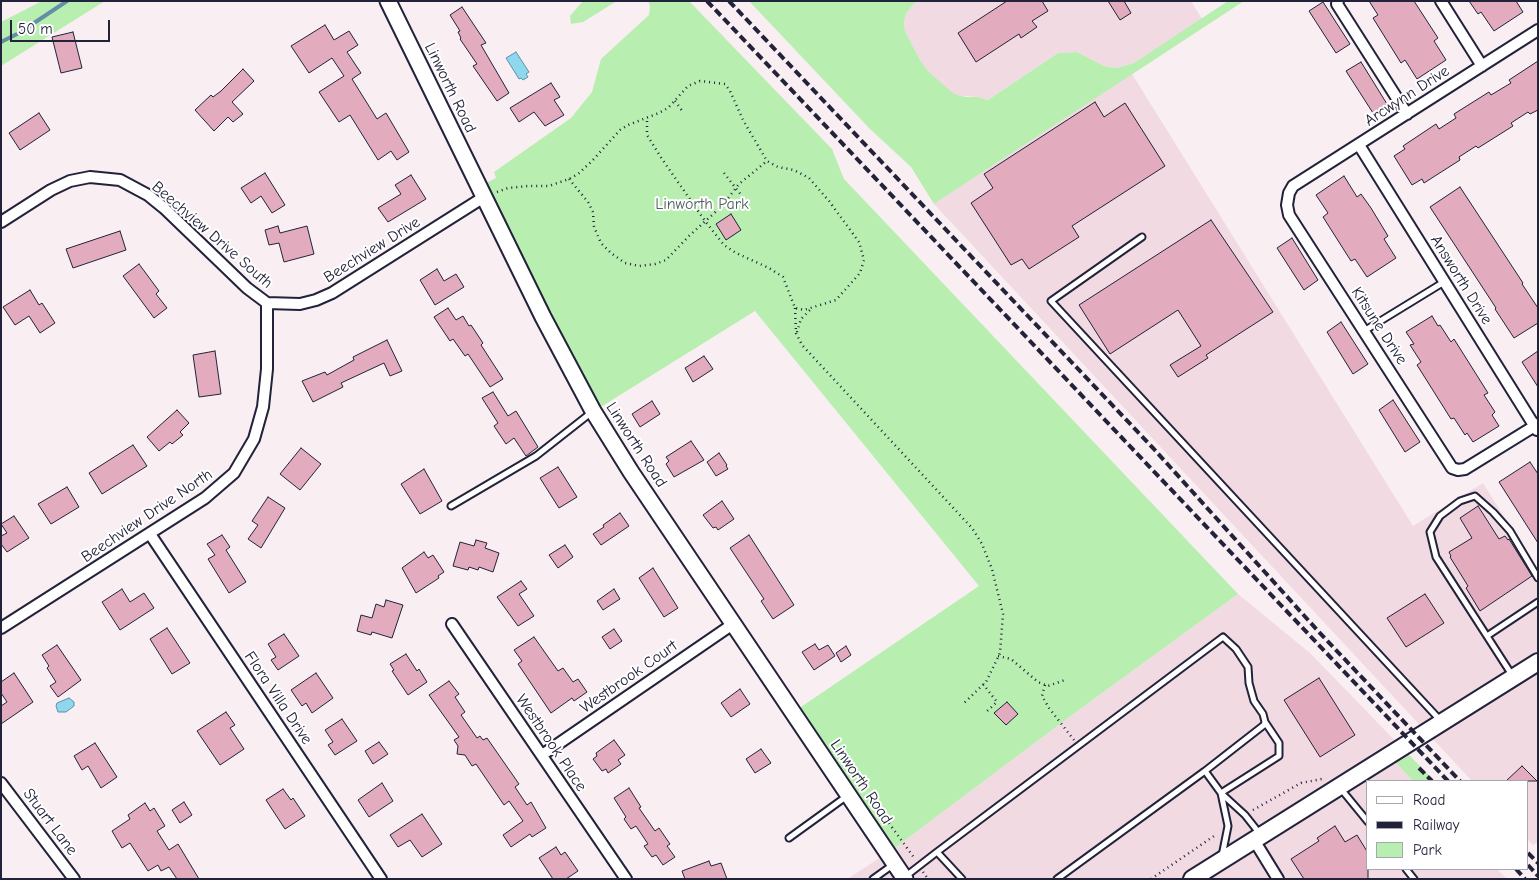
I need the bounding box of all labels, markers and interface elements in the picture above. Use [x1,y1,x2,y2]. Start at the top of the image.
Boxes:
scale bar [12,10,112,42]
text: 50 m [18,20,53,38]
street label: Linworth Road [420,40,480,136]
street label: Arcwynn Drive [1361,62,1453,130]
street label: Beechview Drive South [148,177,276,293]
park label: Linworth Park [655,194,749,214]
street label: Beechview Drive [320,213,424,287]
street label: Answorth Drive [1426,232,1496,328]
street label: Kitsune Drive [1347,284,1411,368]
street label: Linworth Road [601,399,671,491]
street label: Beechview Drive North [78,465,216,567]
street label: Westbrook Court [577,636,681,718]
street label: Flora Villa Drive [240,648,316,748]
street label: Westbrook Place [511,691,591,795]
street label: Linworth Road [826,736,896,828]
legend [1366,780,1529,870]
street label: Stuart Lane [19,785,81,859]
text: Road [1413,791,1445,809]
text: Railway [1413,816,1459,834]
text: Park [1413,841,1442,859]

